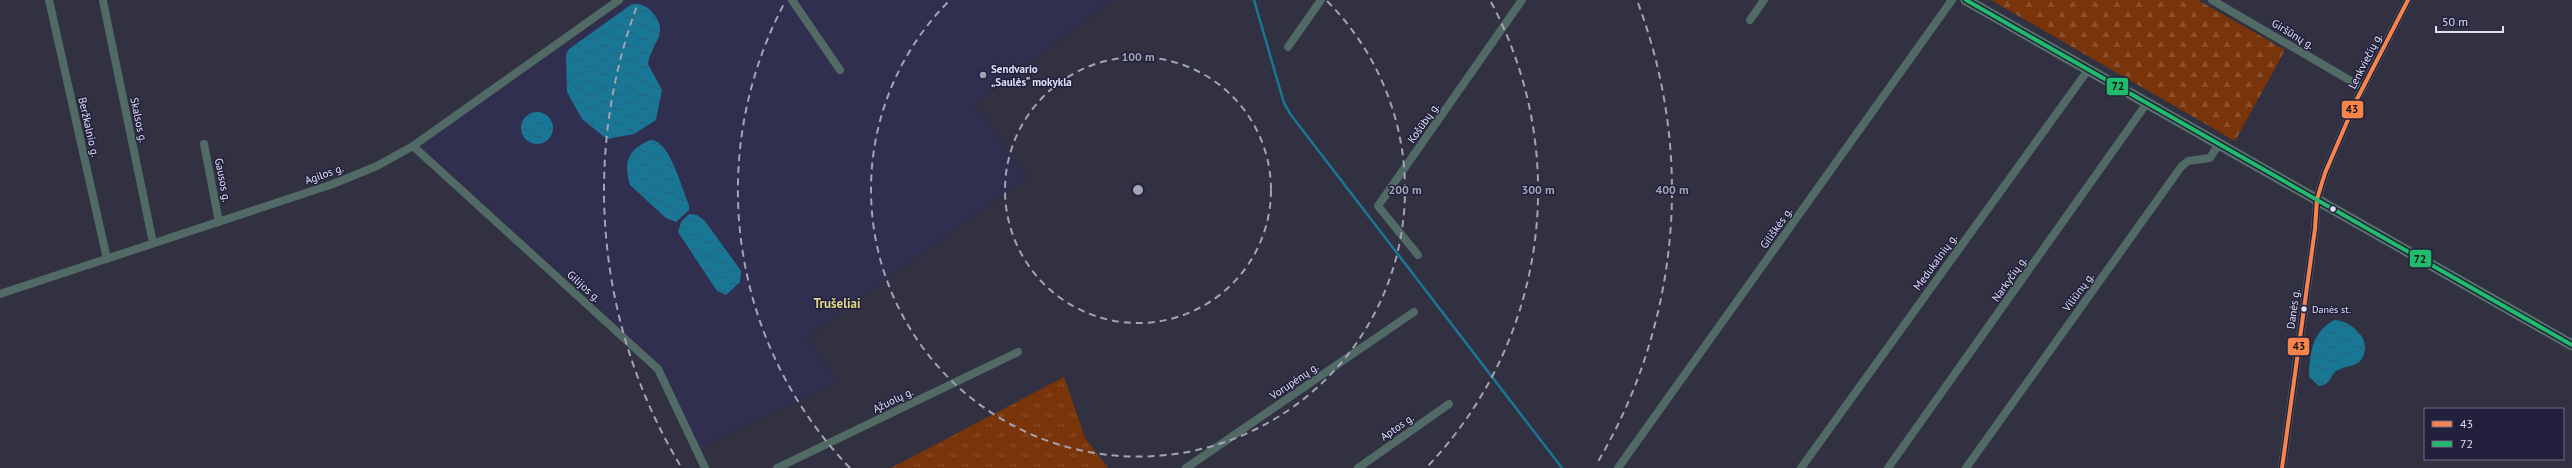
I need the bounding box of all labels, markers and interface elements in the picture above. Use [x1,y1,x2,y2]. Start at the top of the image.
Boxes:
scale bar [2436,8,2503,34]
text: 50 m [2442,14,2468,29]
street label: Giršūnų g. [2269,16,2317,52]
street label: Lenkviečių g. [2345,31,2385,91]
text: 100 m [1121,49,1155,64]
place label: Sendvario „Saulės“ mokykla [991,62,1072,89]
marker: Sendvario „Saulės“ mokykla [978,70,988,80]
line badge: 72 [2106,77,2129,96]
text: 72 [2112,79,2124,93]
street label: Beržkalnio g. [75,96,103,158]
street label: Skalsos g. [127,96,151,144]
street label: Košūbų g. [1404,100,1442,146]
line badge: 43 [2341,100,2364,119]
text: 43 [2346,102,2358,116]
street label: Gausos g. [212,157,234,203]
street label: Agilos g. [303,161,345,187]
text: 200 m [1388,182,1422,197]
text: 300 m [1521,182,1555,197]
text: 400 m [1655,182,1689,197]
centre of rings [1131,183,1145,197]
unlabelled marker [2328,204,2338,214]
street label: Giliškės g. [1757,205,1795,251]
street label: Medukalnių g. [1910,231,1960,293]
line badge: 72 [2409,249,2432,268]
text: 72 [2414,252,2426,266]
street label: Narkyčių g. [1988,254,2030,304]
street label: Gilijos g. [564,267,604,305]
street label: Viliūnų g. [2059,270,2097,315]
street label: Danės g. [2283,288,2303,330]
district label: Trušeliai [814,295,860,312]
place label: Danės st. [2312,303,2351,316]
marker: Danės st. [2299,304,2309,314]
line badge: 43 [2287,337,2310,356]
text: 43 [2293,339,2305,353]
street label: Vorupėnų g. [1266,360,1321,403]
street label: Ąžuolų g. [870,384,916,416]
legend [2424,408,2564,460]
street label: Aptos g. [1378,410,1416,444]
text: 43 [2460,416,2473,431]
text: 72 [2460,436,2473,451]

